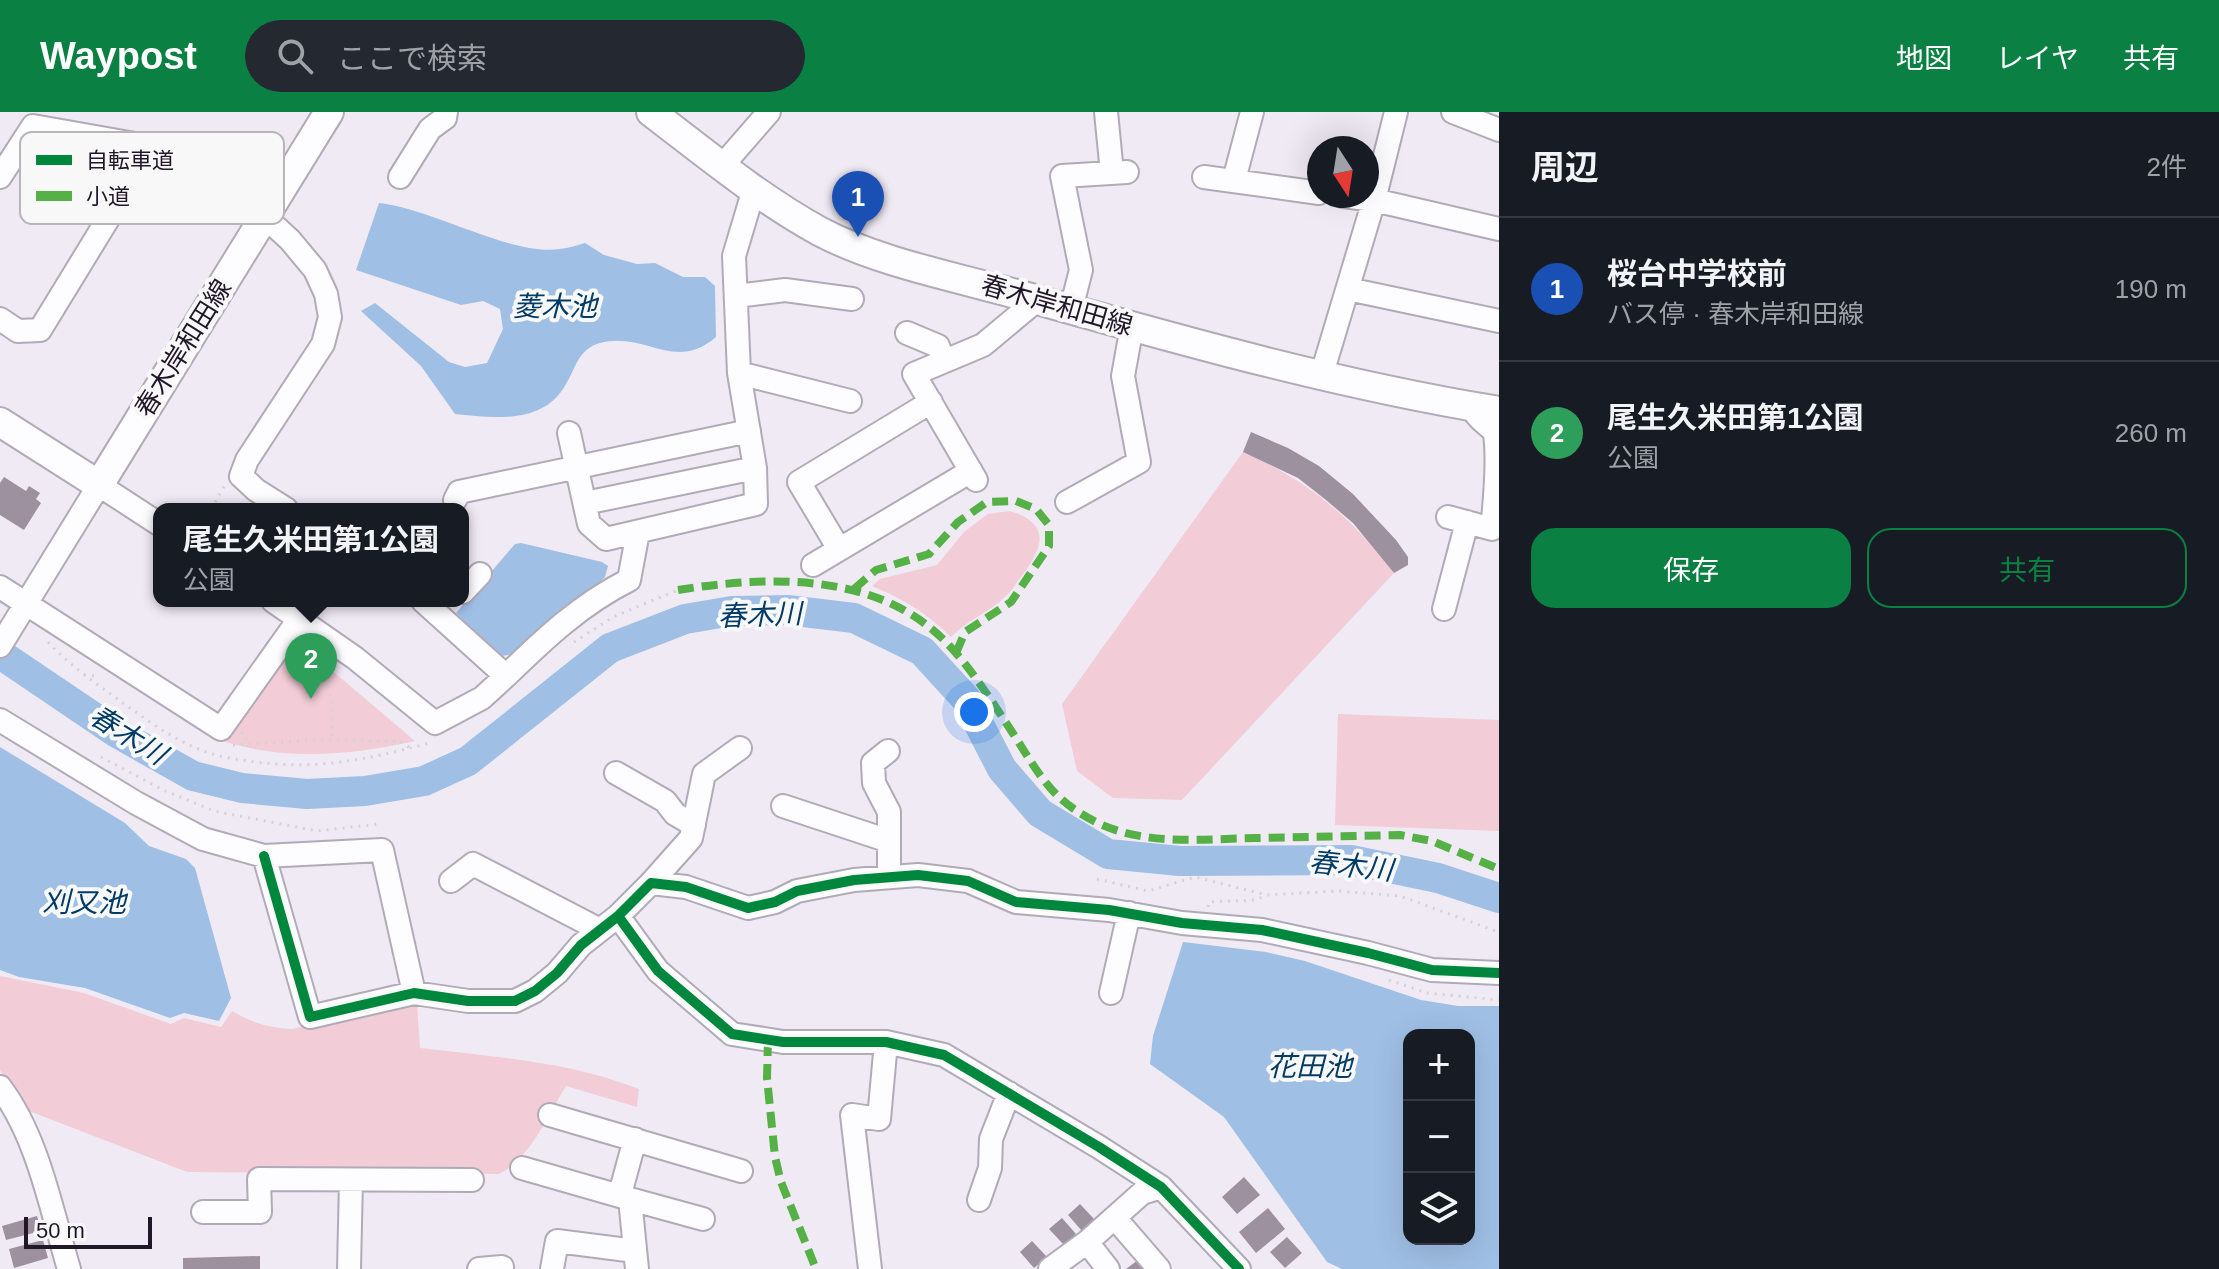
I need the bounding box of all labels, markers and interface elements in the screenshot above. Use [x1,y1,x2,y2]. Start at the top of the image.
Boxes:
search box [245,20,805,92]
icon: search [273,34,317,78]
text: Waypost [40,35,197,77]
text: ここで検索 [337,42,487,75]
text: 地図 [1896,43,1952,74]
text: レイヤ [1996,43,2079,74]
text: 共有 [2123,43,2179,74]
legend [20,132,284,224]
north arrow [1307,136,1379,208]
text: 自転車道 [86,148,174,173]
text: 周辺 [1531,148,1599,186]
text: 2件 [2147,152,2187,182]
pin: 1 [832,171,884,237]
text: 小道 [86,184,130,209]
text: 桜台中学校前 [1607,257,1787,290]
street label: 春木岸和田線 [978,269,1136,341]
street label: 春木岸和田線 [129,274,237,422]
text: 1 [1550,274,1564,304]
text: 190 m [2115,274,2187,304]
water label: 菱木池 [513,291,600,322]
text: バス停 · 春木岸和田線 [1607,299,1864,329]
text: 尾生久米田第1公園 [1607,401,1864,434]
text: 2 [1550,418,1564,448]
text: 260 m [2115,418,2187,448]
text: 公園 [1607,443,1659,473]
popup [153,503,469,607]
text: 尾生久米田第1公園 [183,523,439,556]
button: 保存 [1531,528,1851,608]
button: 共有 [1867,528,2187,608]
text: 公園 [183,565,235,595]
water label: 春木川 [717,598,806,632]
pin: 2 [285,633,337,699]
your location [954,692,994,732]
water label: 春木川 [84,700,174,772]
water label: 春木川 [1308,846,1397,886]
water label: 刈又池 [42,887,129,918]
map controls [1403,1029,1475,1245]
button: + [1403,1029,1475,1101]
water label: 花田池 [1268,1051,1355,1082]
button: − [1403,1101,1475,1173]
button: layers [1403,1173,1475,1245]
scale bar [24,1213,152,1249]
text: 50 m [36,1218,85,1243]

